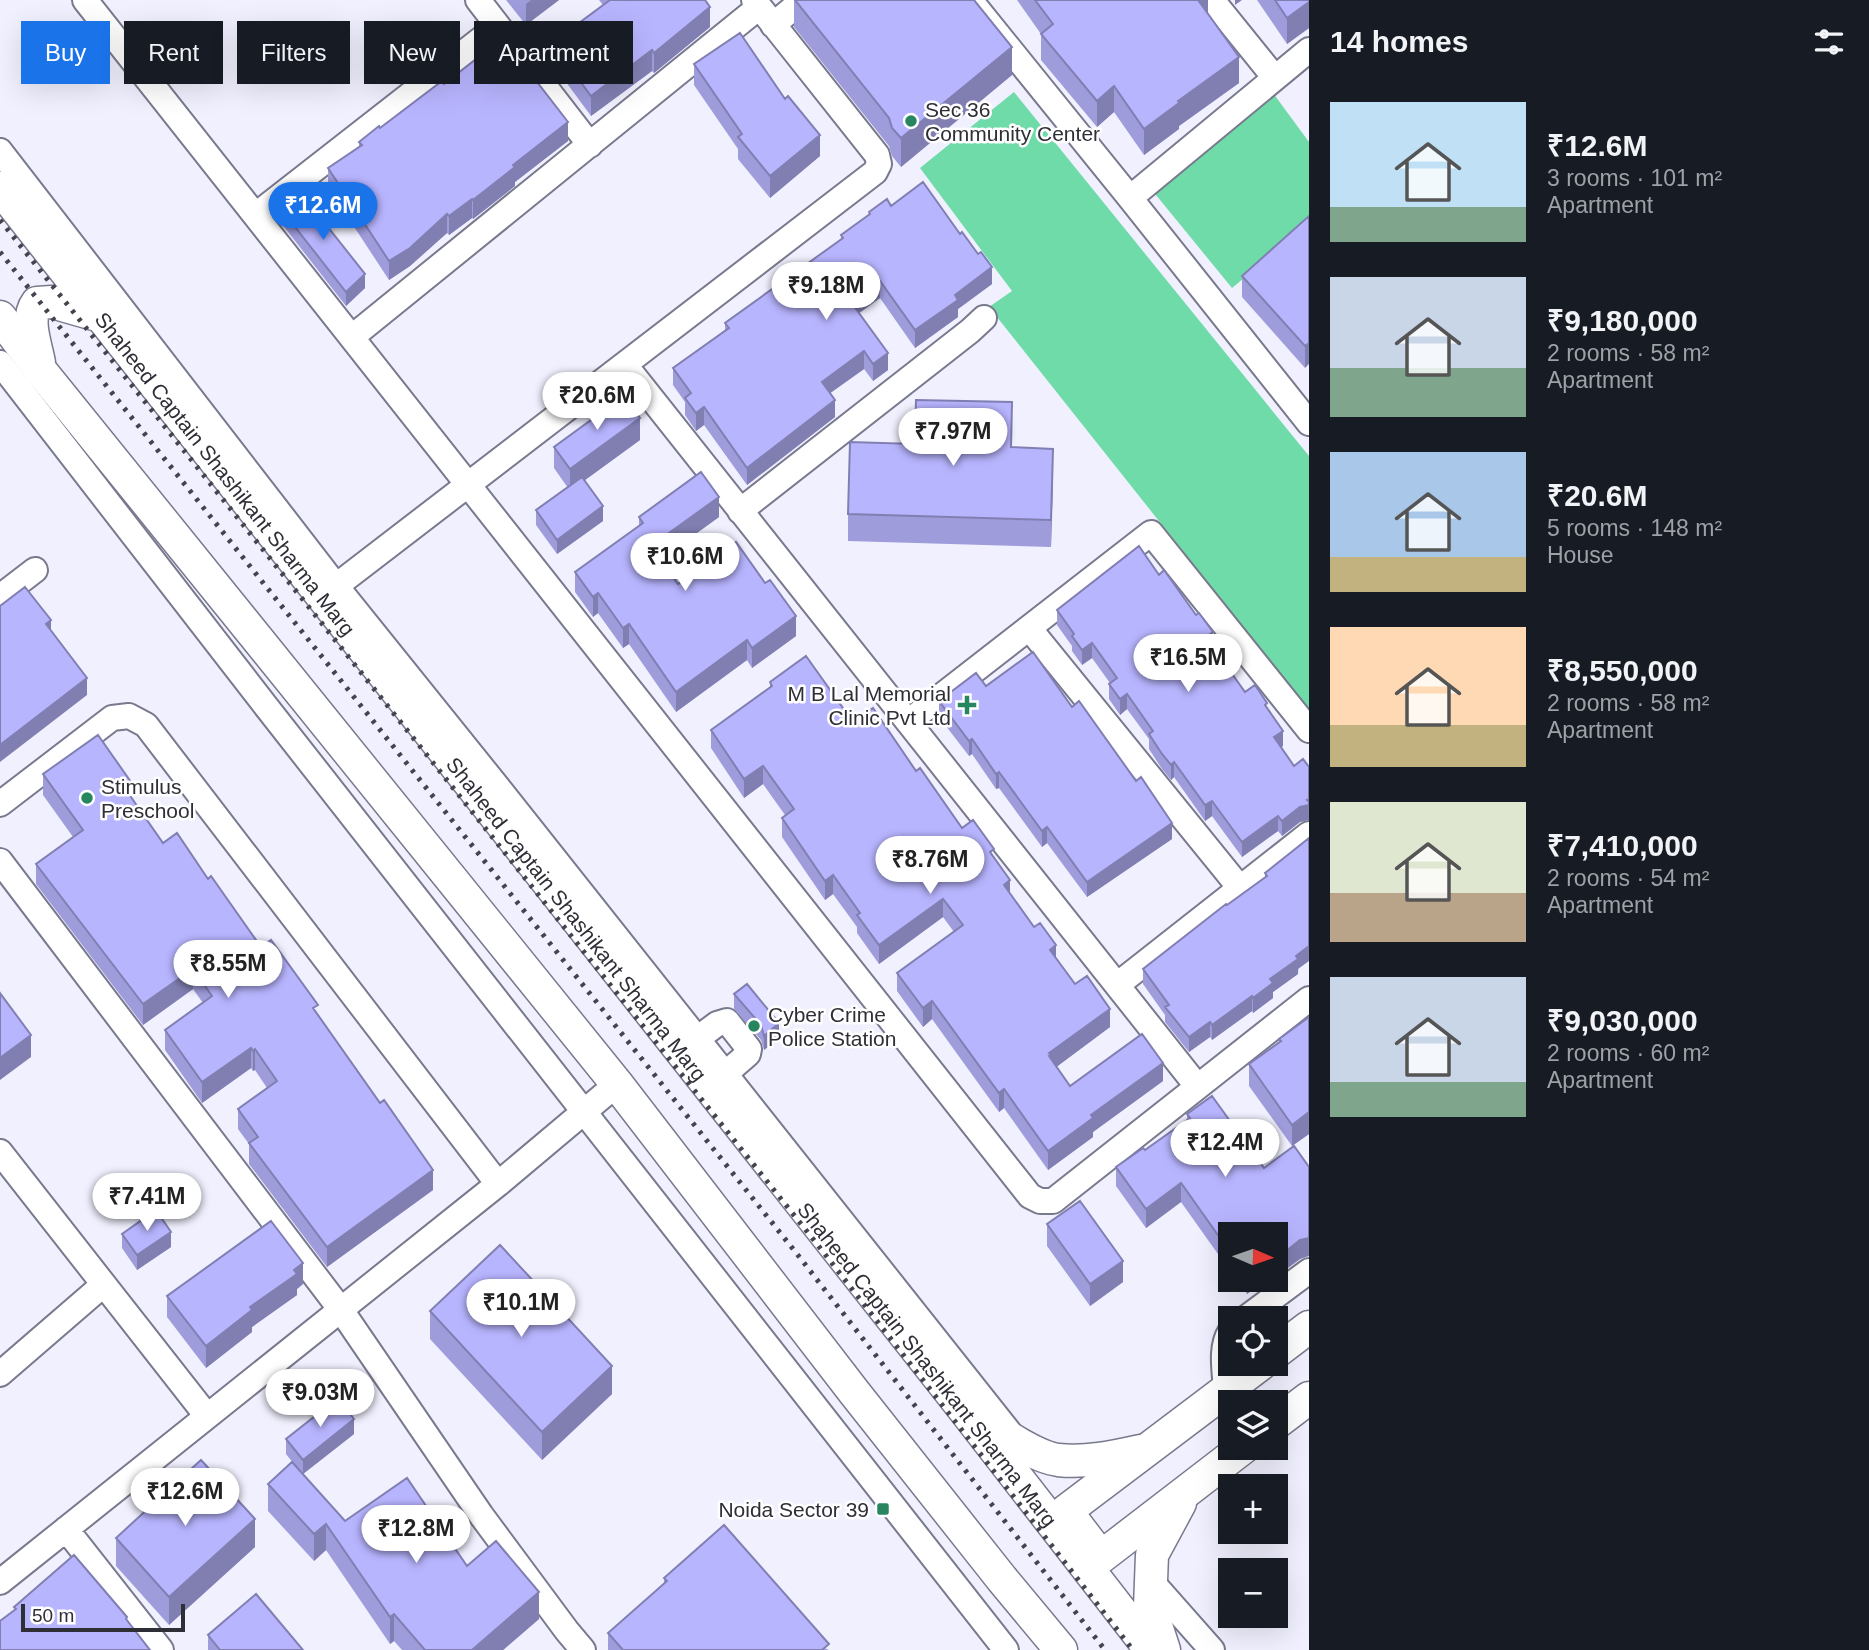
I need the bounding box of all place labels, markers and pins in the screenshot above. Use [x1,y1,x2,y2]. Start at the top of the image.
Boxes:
place label: Sec 36 Community Center [925,98,1100,145]
marker: Sec 36 Community Center [903,113,919,129]
pin: ₹12.6M [266,182,380,242]
pin: ₹9.18M [769,262,883,322]
pin: ₹20.6M [540,372,654,432]
pin: ₹7.97M [896,408,1010,468]
pin: ₹10.6M [628,534,742,593]
pin: ₹16.5M [1131,634,1245,694]
place label: M B Lal Memorial Clinic Pvt Ltd [788,682,951,729]
marker: M B Lal Memorial Clinic Pvt Ltd [957,695,977,715]
place label: Stimulus Preschool [101,775,194,822]
marker: Stimulus Preschool [79,790,95,806]
pin: ₹8.76M [873,836,987,896]
pin: ₹8.55M [171,940,285,1000]
place label: Cyber Crime Police Station [768,1003,896,1050]
marker: Cyber Crime Police Station [746,1018,762,1034]
pin: ₹12.4M [1168,1120,1282,1179]
pin: ₹7.41M [90,1174,204,1233]
pin: ₹10.1M [464,1280,578,1339]
pin: ₹9.03M [263,1370,377,1429]
pin: ₹12.6M [128,1468,242,1528]
place label: Noida Sector 39 [718,1498,869,1521]
marker: Noida Sector 39 [875,1501,891,1517]
pin: ₹12.8M [359,1506,473,1565]

